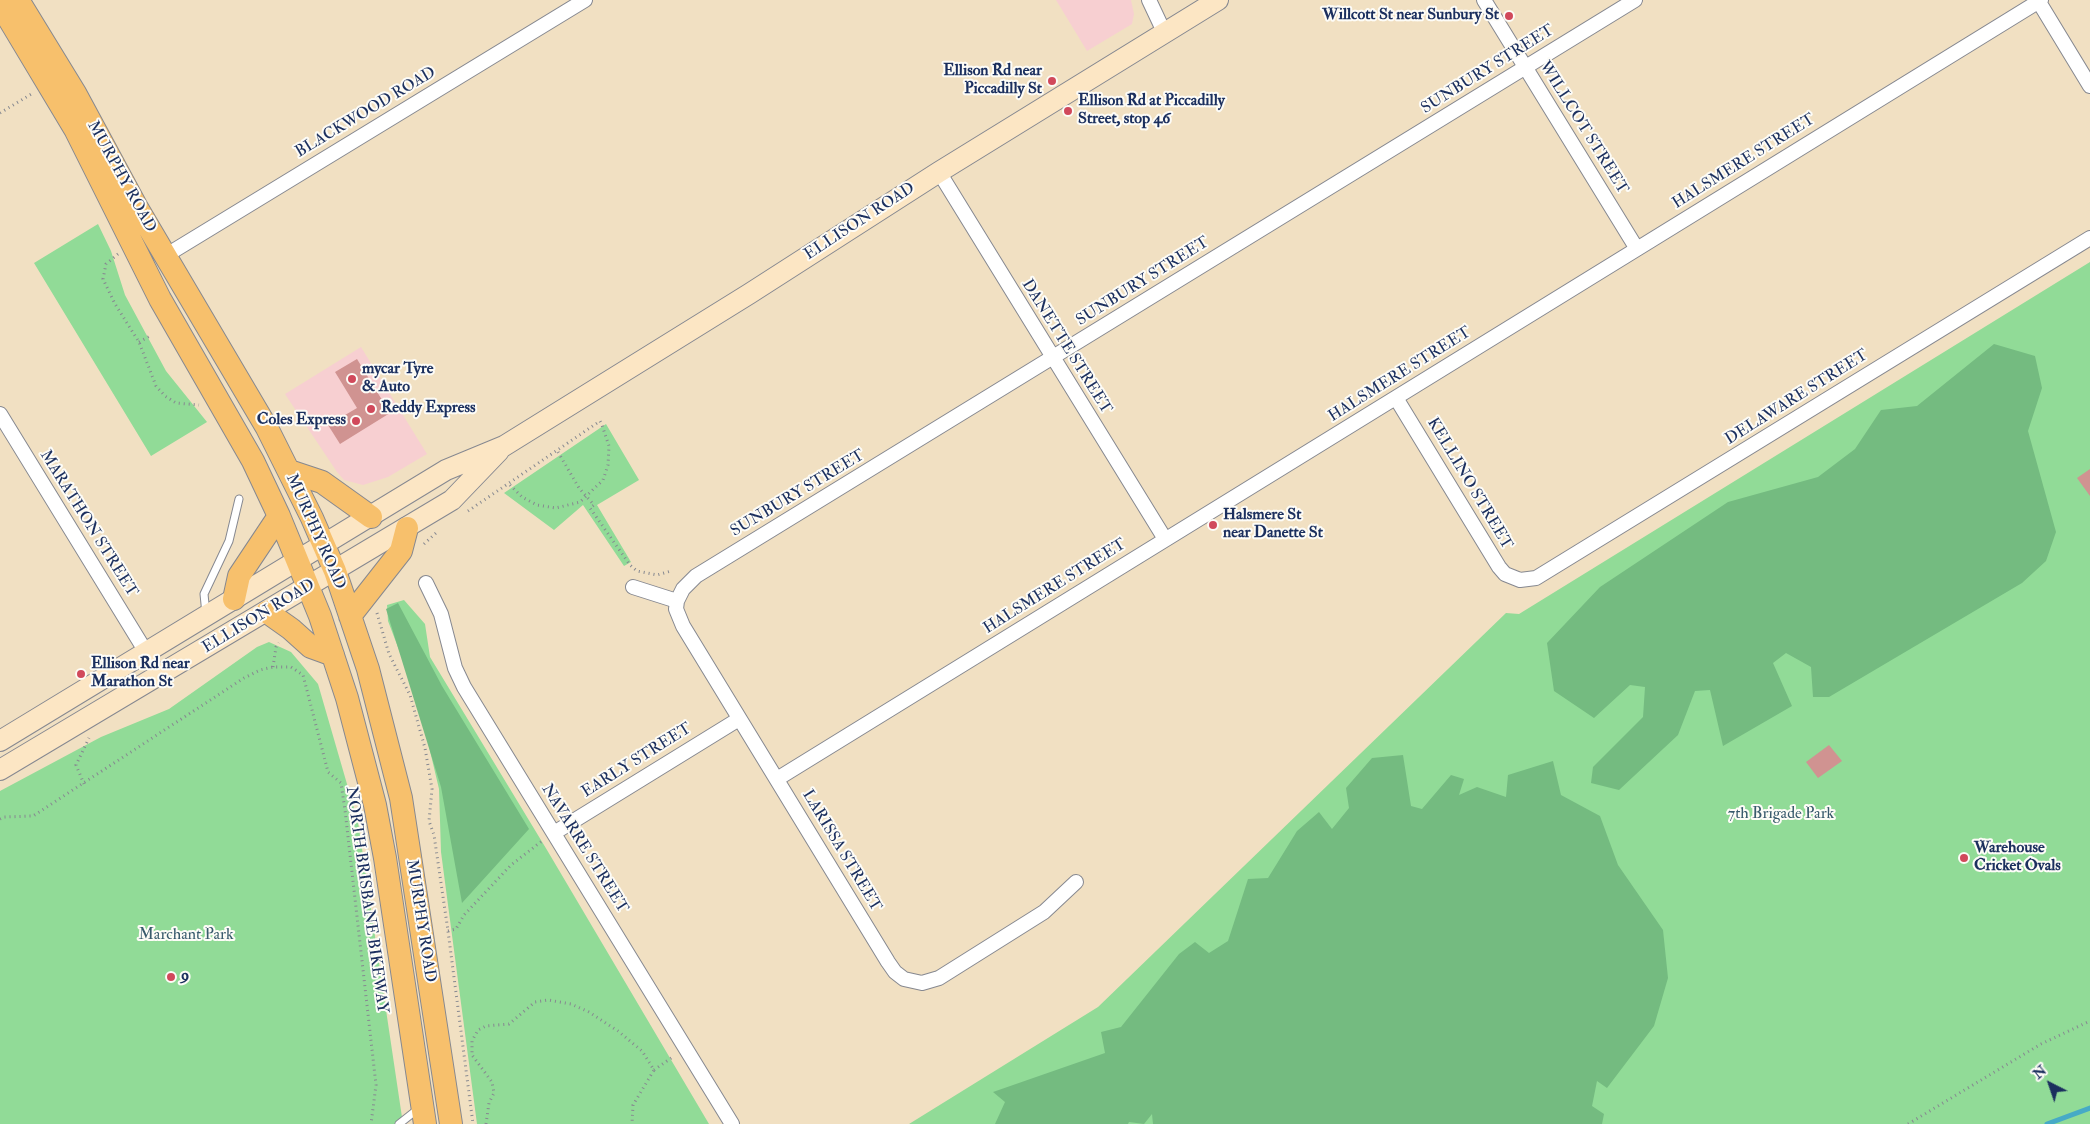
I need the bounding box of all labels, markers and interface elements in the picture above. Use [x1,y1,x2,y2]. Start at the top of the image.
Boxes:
place label: Willcott St near Sunbury St [1322,6,1499,26]
marker: Willcott St near Sunbury St [1503,10,1515,22]
street label: SUNBURY STREET [1418,21,1558,119]
street label: WILLCOT STREET [1534,58,1632,198]
place label: Ellison Rd near Piccadilly St [943,62,1042,100]
street label: BLACKWOOD ROAD [292,63,440,163]
marker: Ellison Rd near Piccadilly St [1046,75,1058,87]
place label: Ellison Rd at Piccadilly Street, stop 46 [1078,92,1225,130]
marker: Ellison Rd at Piccadilly Street, stop 46 [1062,105,1074,117]
street label: HALSMERE STREET [1669,110,1819,214]
street label: MURPHY ROAD [82,118,160,236]
street label: ELLISON ROAD [801,179,919,265]
street label: SUNBURY STREET [1073,233,1213,331]
street label: DANETTE STREET [1017,276,1115,418]
street label: HALSMERE STREET [1325,323,1475,427]
street label: DELAWARE STREET [1722,346,1872,450]
place label: mycar Tyre & Auto [362,360,433,398]
marker: mycar Tyre & Auto [346,373,358,385]
place label: Reddy Express [381,399,475,419]
marker: Reddy Express [365,403,377,415]
place label: Coles Express [257,411,346,431]
marker: Coles Express [350,415,362,427]
street label: KELLINO STREET [1422,415,1516,553]
street label: SUNBURY STREET [728,446,868,542]
street label: MARATHON STREET [35,447,141,601]
street label: MURPHY ROAD [281,471,349,593]
place label: Halsmere St near Danette St [1223,506,1323,544]
marker: Halsmere St near Danette St [1207,519,1219,531]
street label: HALSMERE STREET [980,535,1130,639]
street label: ELLISON ROAD [199,576,319,658]
place label: Ellison Rd near Marathon St [91,655,190,693]
marker: Ellison Rd near Marathon St [75,668,87,680]
street label: EARLY STREET [579,720,695,802]
street label: NAVARRE STREET [536,781,632,917]
street label: NORTH BRISBANE BIKEWAY [341,785,391,1015]
street label: LARISSA STREET [797,787,885,915]
park label: 7th Brigade Park [1728,805,1834,825]
place label: Warehouse Cricket Ovals [1974,839,2061,877]
marker: Warehouse Cricket Ovals [1958,852,1970,864]
street label: MURPHY ROAD [401,858,439,984]
park label: Marchant Park [138,926,234,946]
place label: 9 [181,967,189,987]
marker: 9 [165,971,177,983]
north arrow [2025,1059,2075,1109]
text: N [2030,1062,2050,1083]

